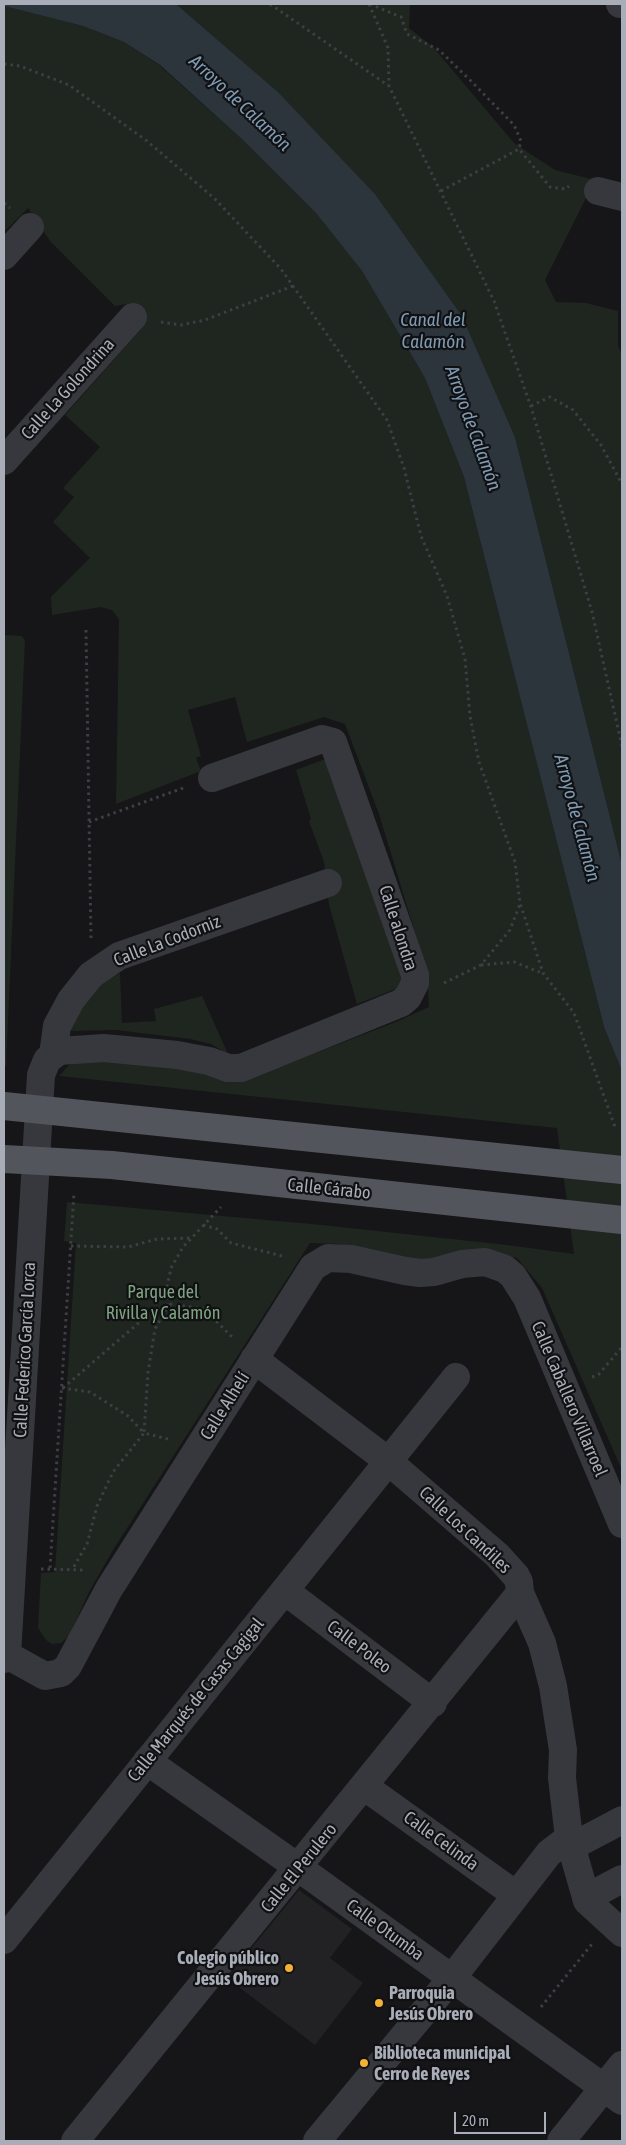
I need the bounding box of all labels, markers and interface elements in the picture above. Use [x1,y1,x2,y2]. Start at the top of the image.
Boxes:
water label: Arroyo de Calamón [184,50,296,156]
water label: Canal del Calamón [400,309,466,353]
street label: Calle La Golondrina [17,334,119,444]
water label: Arroyo de Calamón [440,363,506,493]
water label: Arroyo de Calamón [549,752,605,884]
street label: Calle alondra [374,883,422,973]
street label: Calle La Codorniz [111,911,223,971]
street label: Calle Cárabo [286,1174,372,1204]
street label: Calle Federico García Lorca [10,1262,40,1438]
park label: Parque del Rivilla y Calamón [106,1281,220,1324]
street label: Calle Caballero Villarroel [527,1318,611,1480]
street label: Calle Alhelí [196,1368,254,1444]
street label: Calle Los Candiles [415,1482,515,1578]
street label: Calle Marqués de Casas Cagigal [123,1614,269,1786]
street label: Calle Poleo [323,1616,395,1678]
street label: Calle Celinda [399,1807,483,1875]
street label: Calle El Perulero [256,1819,342,1917]
street label: Calle Otumba [342,1895,428,1965]
place label: Colegio público Jesús Obrero [177,1947,279,1990]
marker: Colegio público Jesús Obrero [283,1962,295,1974]
place label: Parroquia Jesús Obrero [389,1982,473,2025]
marker: Parroquia Jesús Obrero [373,1997,385,2009]
place label: Biblioteca municipal Cerro de Reyes [374,2042,510,2084]
marker: Biblioteca municipal Cerro de Reyes [358,2057,370,2069]
scale bar [456,2102,548,2134]
text: 20 m [462,2112,489,2129]

